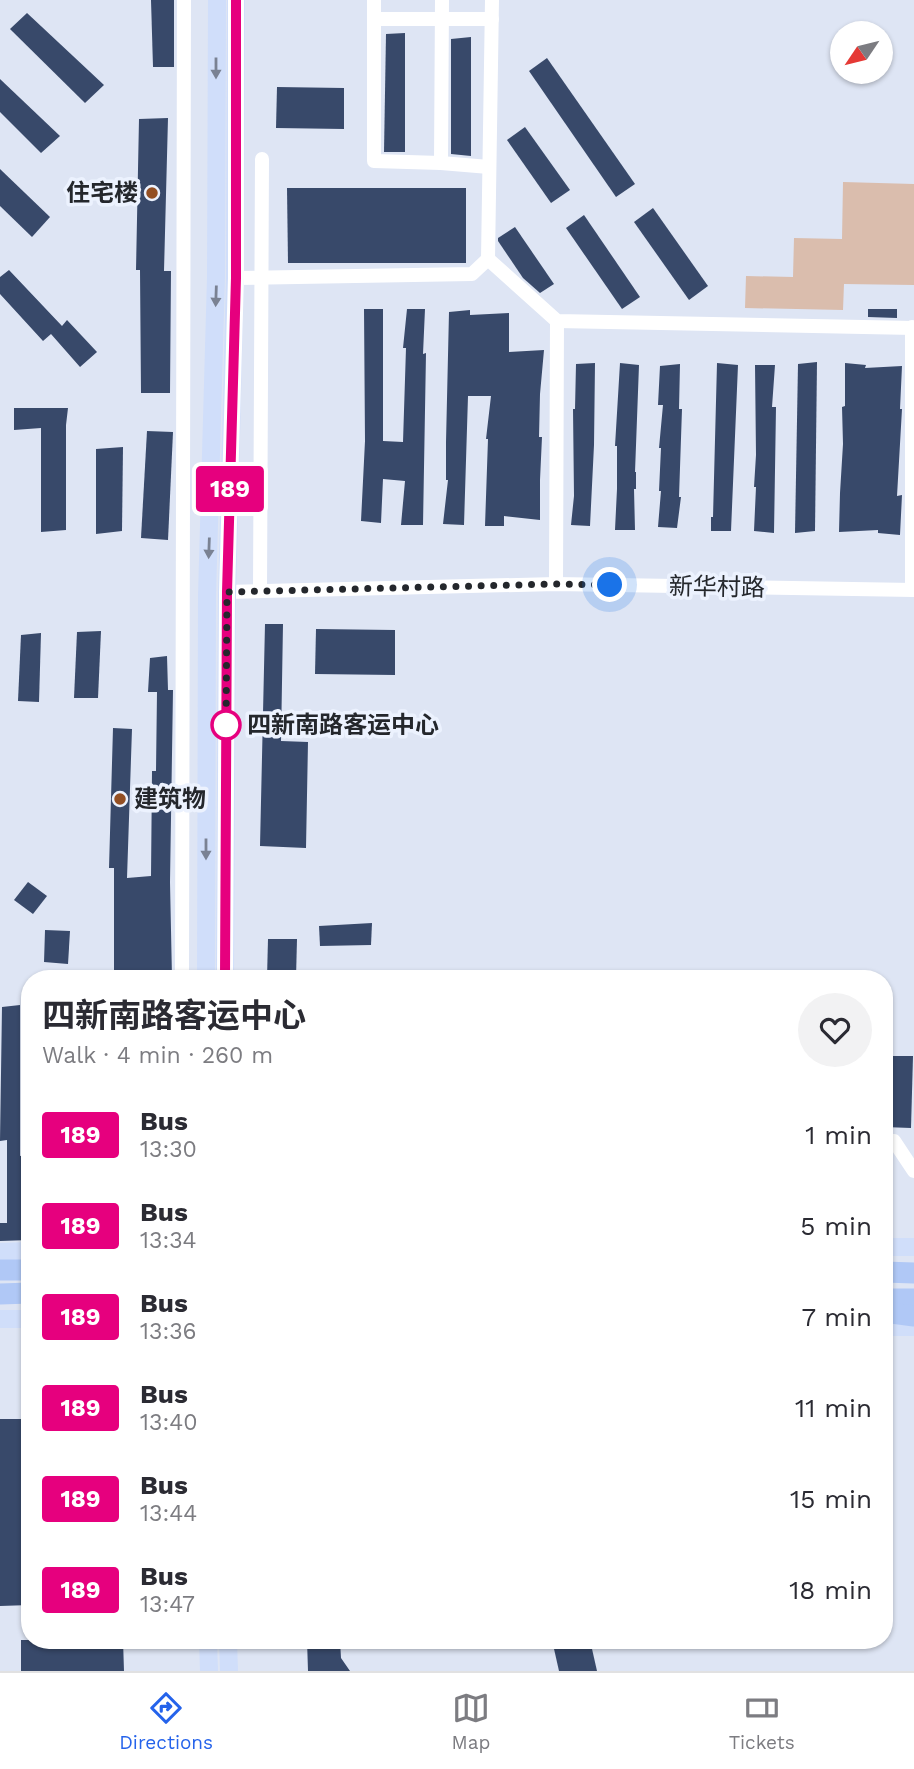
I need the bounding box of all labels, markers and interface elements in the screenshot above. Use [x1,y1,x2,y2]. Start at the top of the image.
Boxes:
north arrow [830,21,892,84]
map controls [830,21,893,84]
one-way arrow [211,57,222,79]
place label: 住宅楼 [66,179,138,207]
marker: 住宅楼 [144,185,160,201]
one-way arrow [210,285,221,307]
line badge: 189 [190,466,270,512]
text: 189 [210,475,250,503]
one-way arrow [203,537,214,559]
your location [592,567,627,602]
street label: 新华村路 [669,572,765,602]
marker: 四新南路客运中心 [211,710,241,740]
place label: 四新南路客运中心 [247,711,439,739]
place label: 建筑物 [134,785,206,813]
marker: 建筑物 [112,791,128,807]
one-way arrow [200,838,212,860]
button: heart [798,993,872,1067]
text: 四新南路客运中心 [42,996,306,1035]
text: Walk · 4 min · 260 m [42,1042,273,1069]
text: Bus [140,1106,188,1136]
text: 1 min [805,1120,872,1150]
text: 189 [60,1121,101,1149]
text: 13:30 [140,1136,197,1163]
text: Bus [140,1197,188,1227]
text: 5 min [800,1211,872,1241]
text: 189 [60,1212,101,1240]
text: 13:34 [140,1227,197,1254]
text: Bus [140,1288,188,1318]
text: 7 min [802,1302,872,1332]
text: 189 [60,1303,101,1331]
text: 13:36 [140,1318,197,1345]
text: Bus [140,1379,188,1409]
text: 11 min [795,1393,872,1423]
text: 189 [60,1394,101,1422]
text: 13:40 [140,1409,198,1436]
text: Bus [140,1470,188,1500]
text: 15 min [790,1484,872,1514]
text: 189 [60,1485,101,1513]
text: 13:44 [140,1500,197,1527]
text: Bus [140,1561,188,1591]
text: 18 min [789,1575,872,1605]
text: 189 [60,1576,101,1604]
text: 13:47 [140,1591,195,1618]
tab: Directions [119,1689,213,1754]
tab: Map [452,1689,490,1754]
tab: Tickets [729,1689,795,1754]

